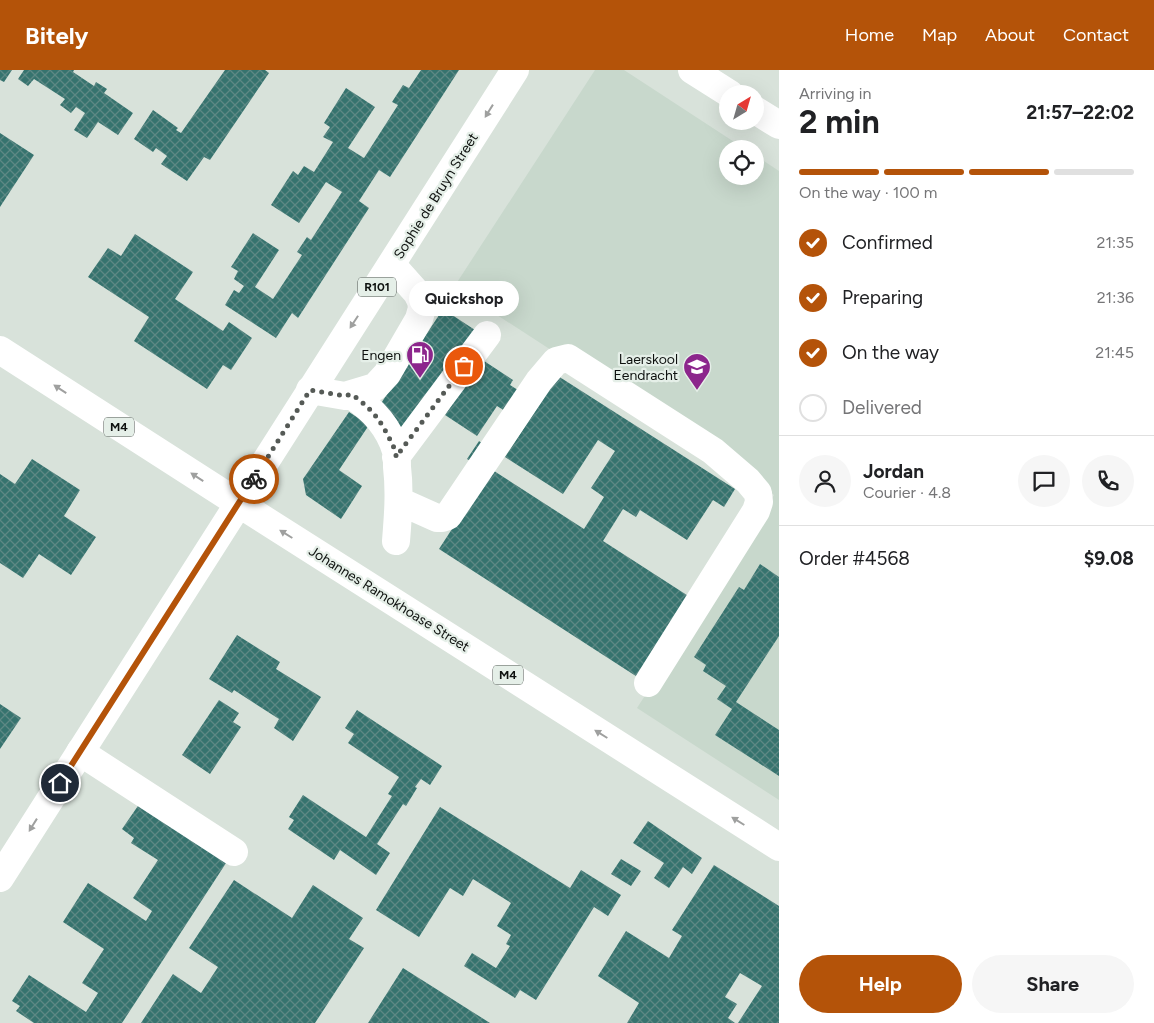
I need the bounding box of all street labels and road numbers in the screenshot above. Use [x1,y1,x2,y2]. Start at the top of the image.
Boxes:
street label: Sophie de Bruyn Street [390,130,482,262]
road number: R101 [358,278,396,296]
road number: M4 [104,418,134,437]
street label: Johannes Ramokhoase Street [306,542,472,656]
road number: M4 [493,666,523,684]

